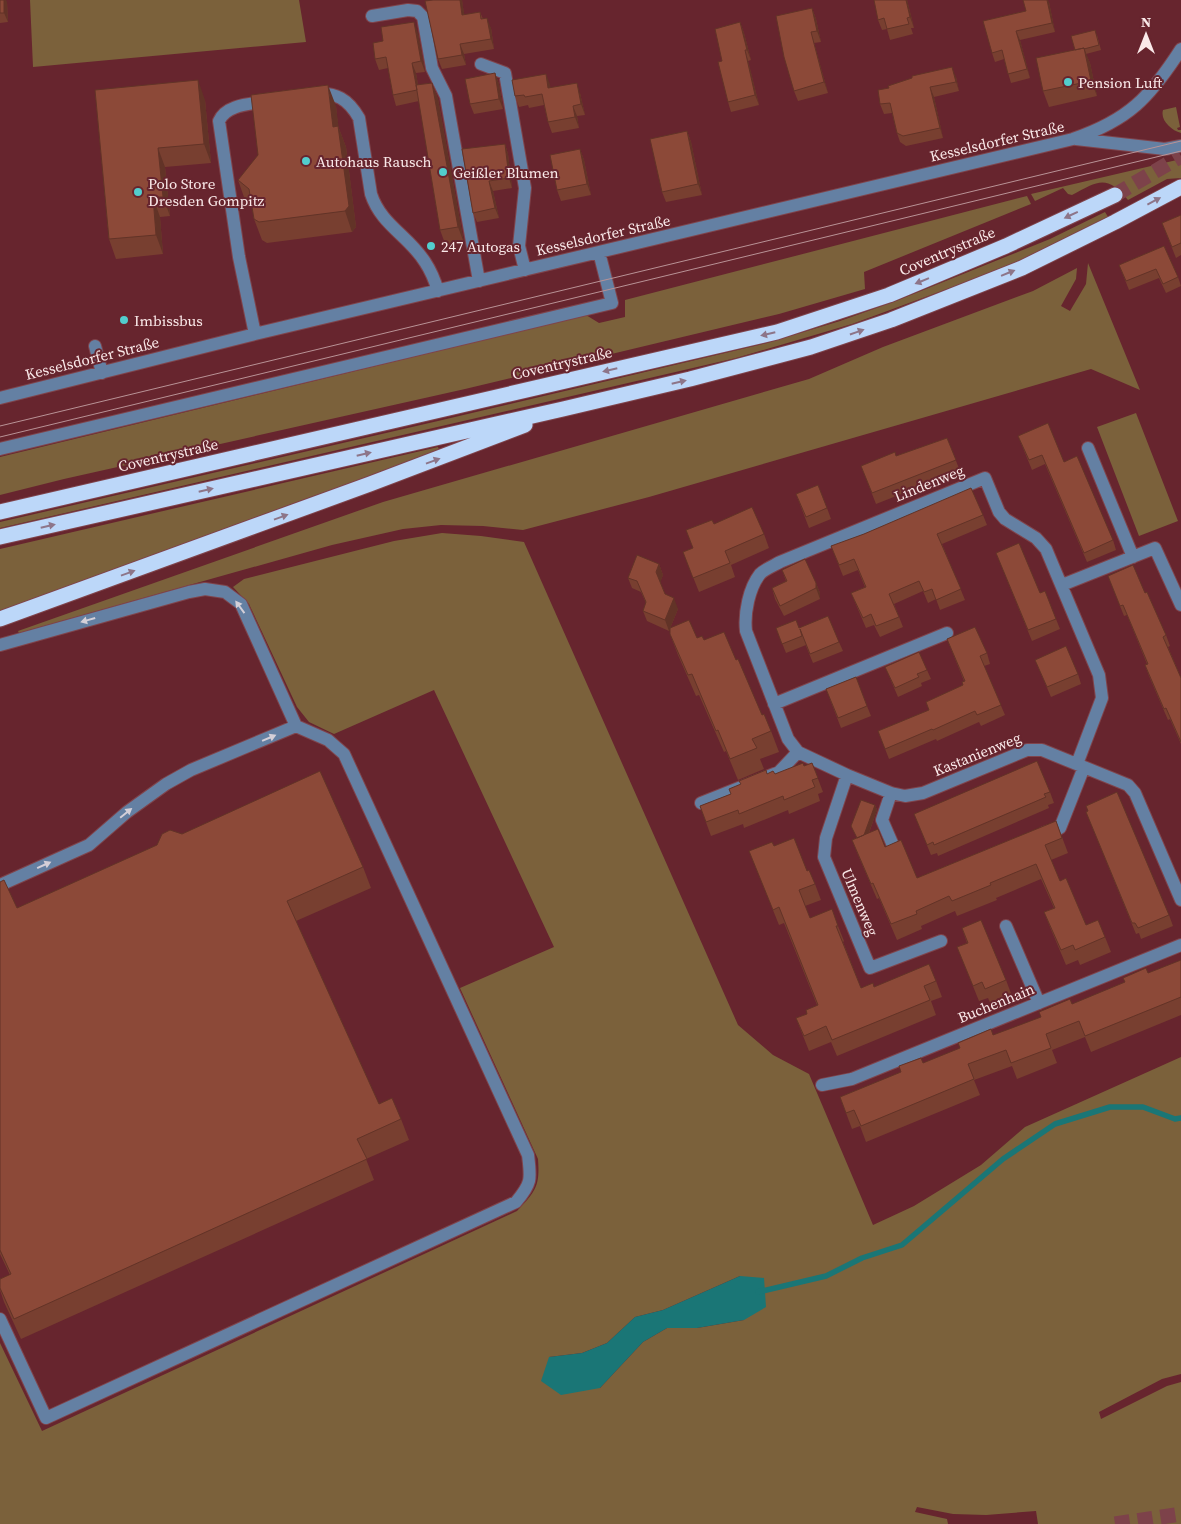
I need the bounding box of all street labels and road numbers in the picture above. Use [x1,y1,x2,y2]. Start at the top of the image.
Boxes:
street label: Kesselsdorfer Straße [928,115,1067,167]
street label: Kesselsdorfer Straße [534,209,673,261]
street label: Coventrystraße [896,221,998,281]
street label: Kesselsdorfer Straße [23,331,161,385]
street label: Coventrystraße [510,341,615,385]
street label: Coventrystraße [116,433,221,477]
street label: Lindenweg [891,459,967,507]
street label: Kastanienweg [930,727,1024,781]
street label: Ulmenweg [836,865,884,939]
street label: Buchenhain [955,978,1037,1028]

